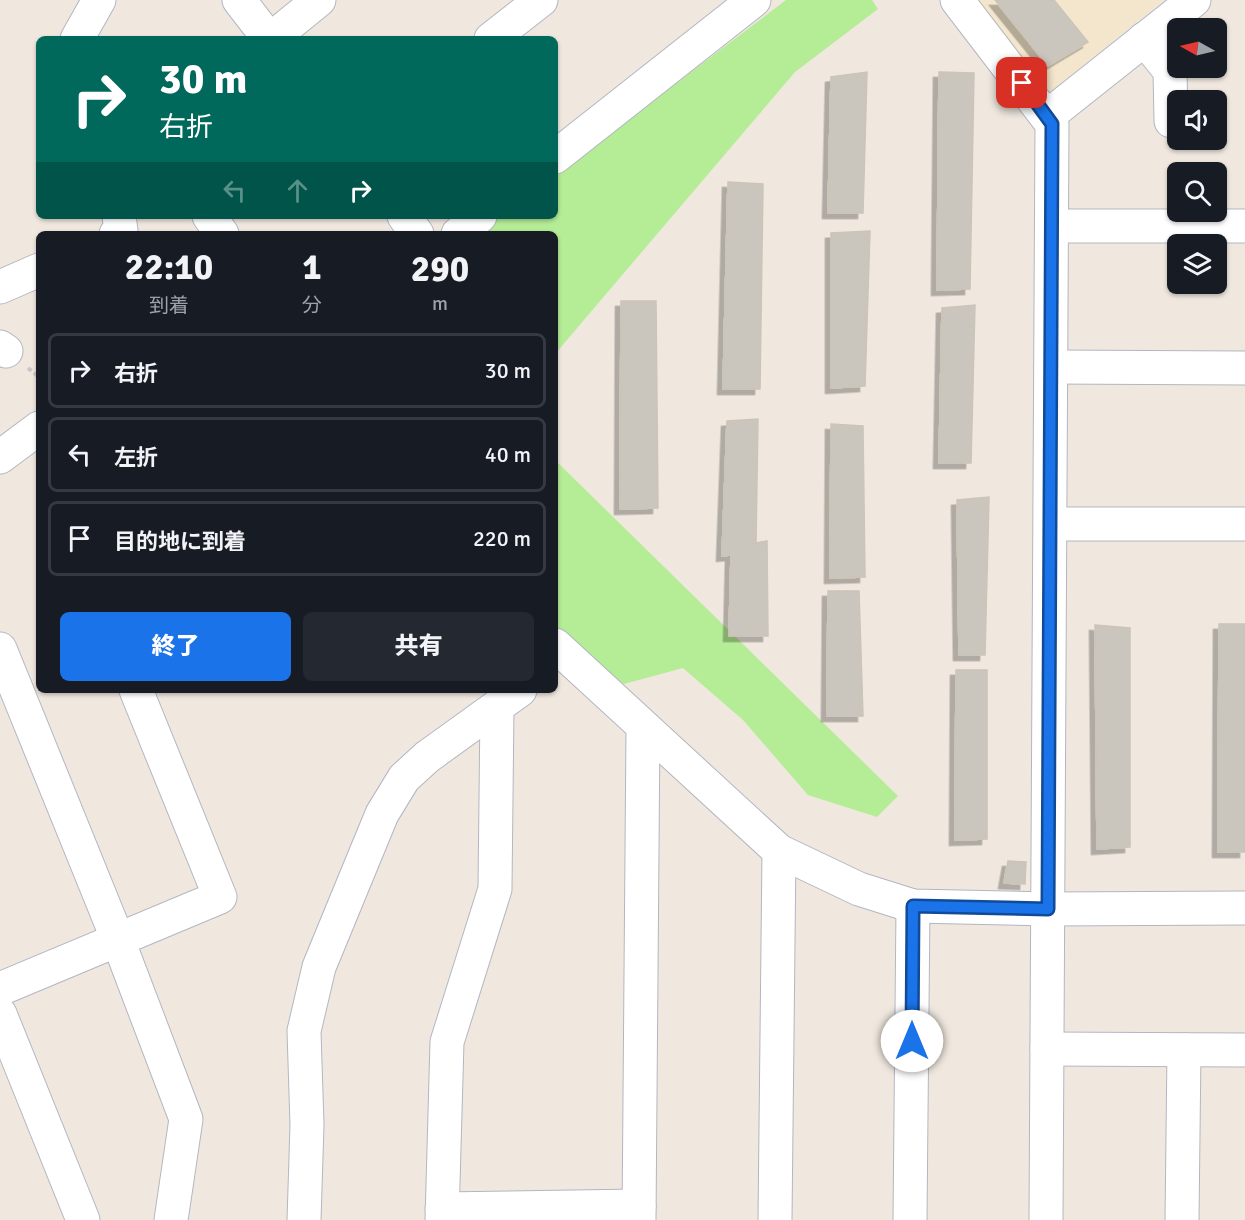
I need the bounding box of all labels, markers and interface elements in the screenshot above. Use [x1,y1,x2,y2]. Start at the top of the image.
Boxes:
north arrow [1167,18,1227,78]
map controls [1167,18,1227,294]
text: 30 m [159,54,248,105]
pin [996,57,1047,108]
icon: right [60,60,138,138]
icon: arrive [1005,66,1038,99]
button: sound [1167,90,1227,150]
text: 右折 [159,111,213,144]
button: search [1167,162,1227,222]
icon: left [218,174,251,207]
icon: ahead [281,174,314,207]
icon: right [344,174,377,207]
button: layers [1167,234,1227,294]
text: 22:10 [125,245,213,290]
text: 1 [302,245,322,290]
text: 290 [411,247,469,292]
text: m [432,291,448,316]
text: 到着 [149,293,189,318]
text: 分 [302,293,322,318]
icon: right [63,354,96,387]
text: 30 m [485,357,531,384]
text: 右折 [114,360,158,387]
icon: left [63,438,96,471]
text: 40 m [485,441,531,468]
text: 左折 [114,444,158,471]
icon: arrive [63,522,96,555]
text: 220 m [473,525,531,552]
text: 目的地に到着 [114,528,246,555]
button: 終了 [60,612,291,681]
button: 共有 [303,612,534,681]
position arrow [880,1009,944,1073]

